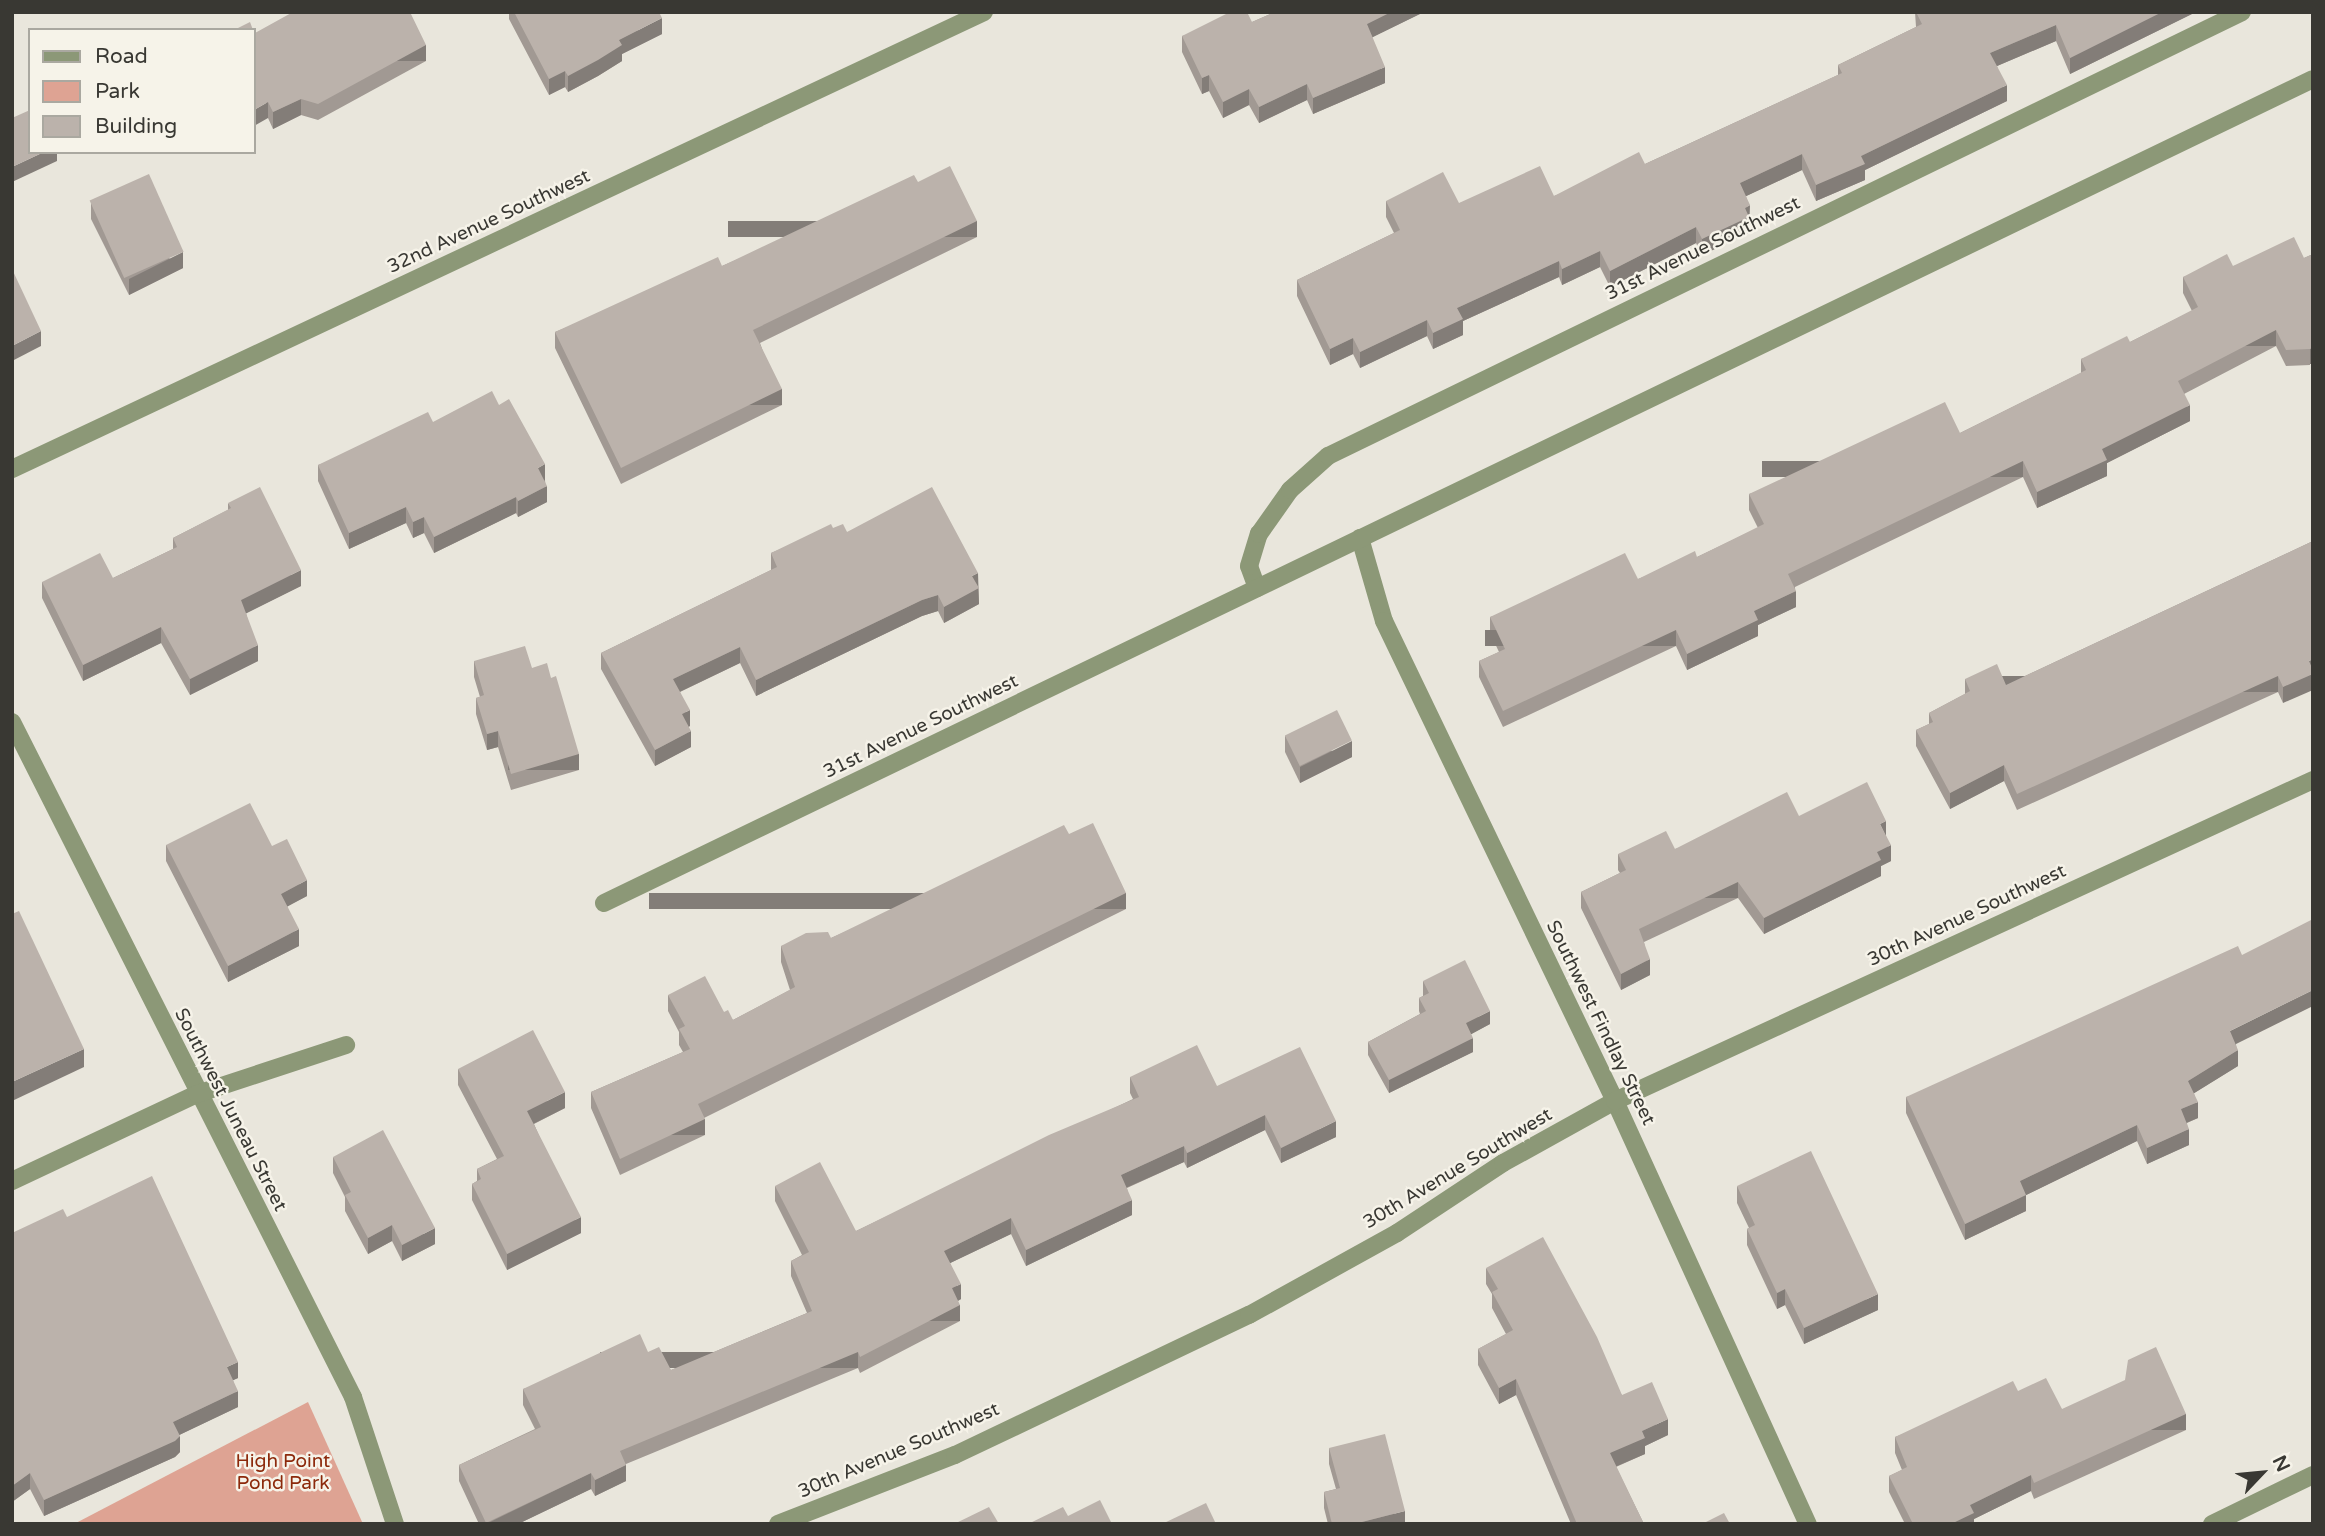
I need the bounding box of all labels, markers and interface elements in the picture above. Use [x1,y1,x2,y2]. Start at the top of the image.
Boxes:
legend [28,28,256,154]
text: Road [95,44,148,69]
text: Park [95,79,140,104]
text: Building [95,114,177,139]
street label: 32nd Avenue Southwest [384,165,594,279]
street label: 31st Avenue Southwest [1602,192,1804,306]
street label: 31st Avenue Southwest [820,670,1022,784]
street label: 30th Avenue Southwest [1864,860,2070,972]
street label: Southwest Findlay Street [1540,917,1660,1129]
street label: Southwest Juneau Street [169,1005,291,1215]
street label: 30th Avenue Southwest [1360,1104,1556,1234]
street label: 30th Avenue Southwest [795,1398,1003,1504]
north arrow [2227,1438,2297,1508]
park label: High Point Pond Park [236,1451,330,1495]
text: N [2268,1452,2294,1475]

